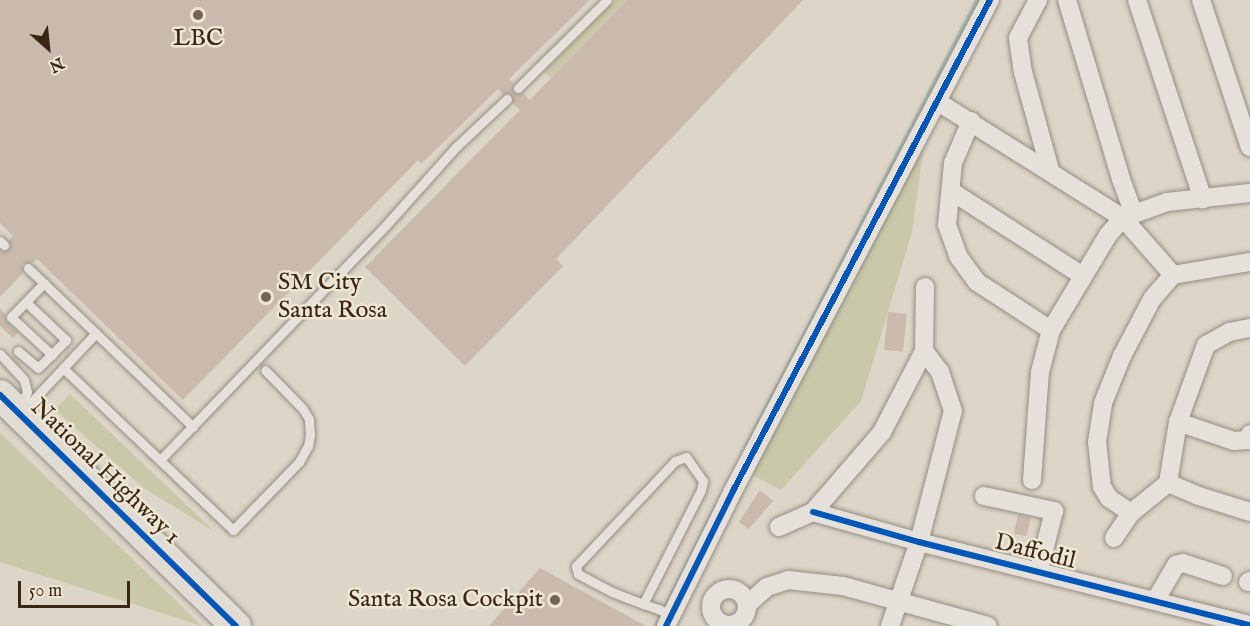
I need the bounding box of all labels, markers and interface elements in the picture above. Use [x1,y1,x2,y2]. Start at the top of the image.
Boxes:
marker: LBC [191,8,205,22]
north arrow [18,18,78,78]
place label: LBC [173,25,223,53]
text: N [45,52,67,76]
place label: SM City Santa Rosa [278,269,387,325]
marker: SM City Santa Rosa [259,290,273,304]
street label: National Highway 1 [24,393,186,551]
street label: Daffodil [991,528,1079,576]
scale bar [21,569,134,607]
text: 50 m [29,580,62,603]
place label: Santa Rosa Cockpit [348,586,543,614]
marker: Santa Rosa Cockpit [548,593,562,607]

